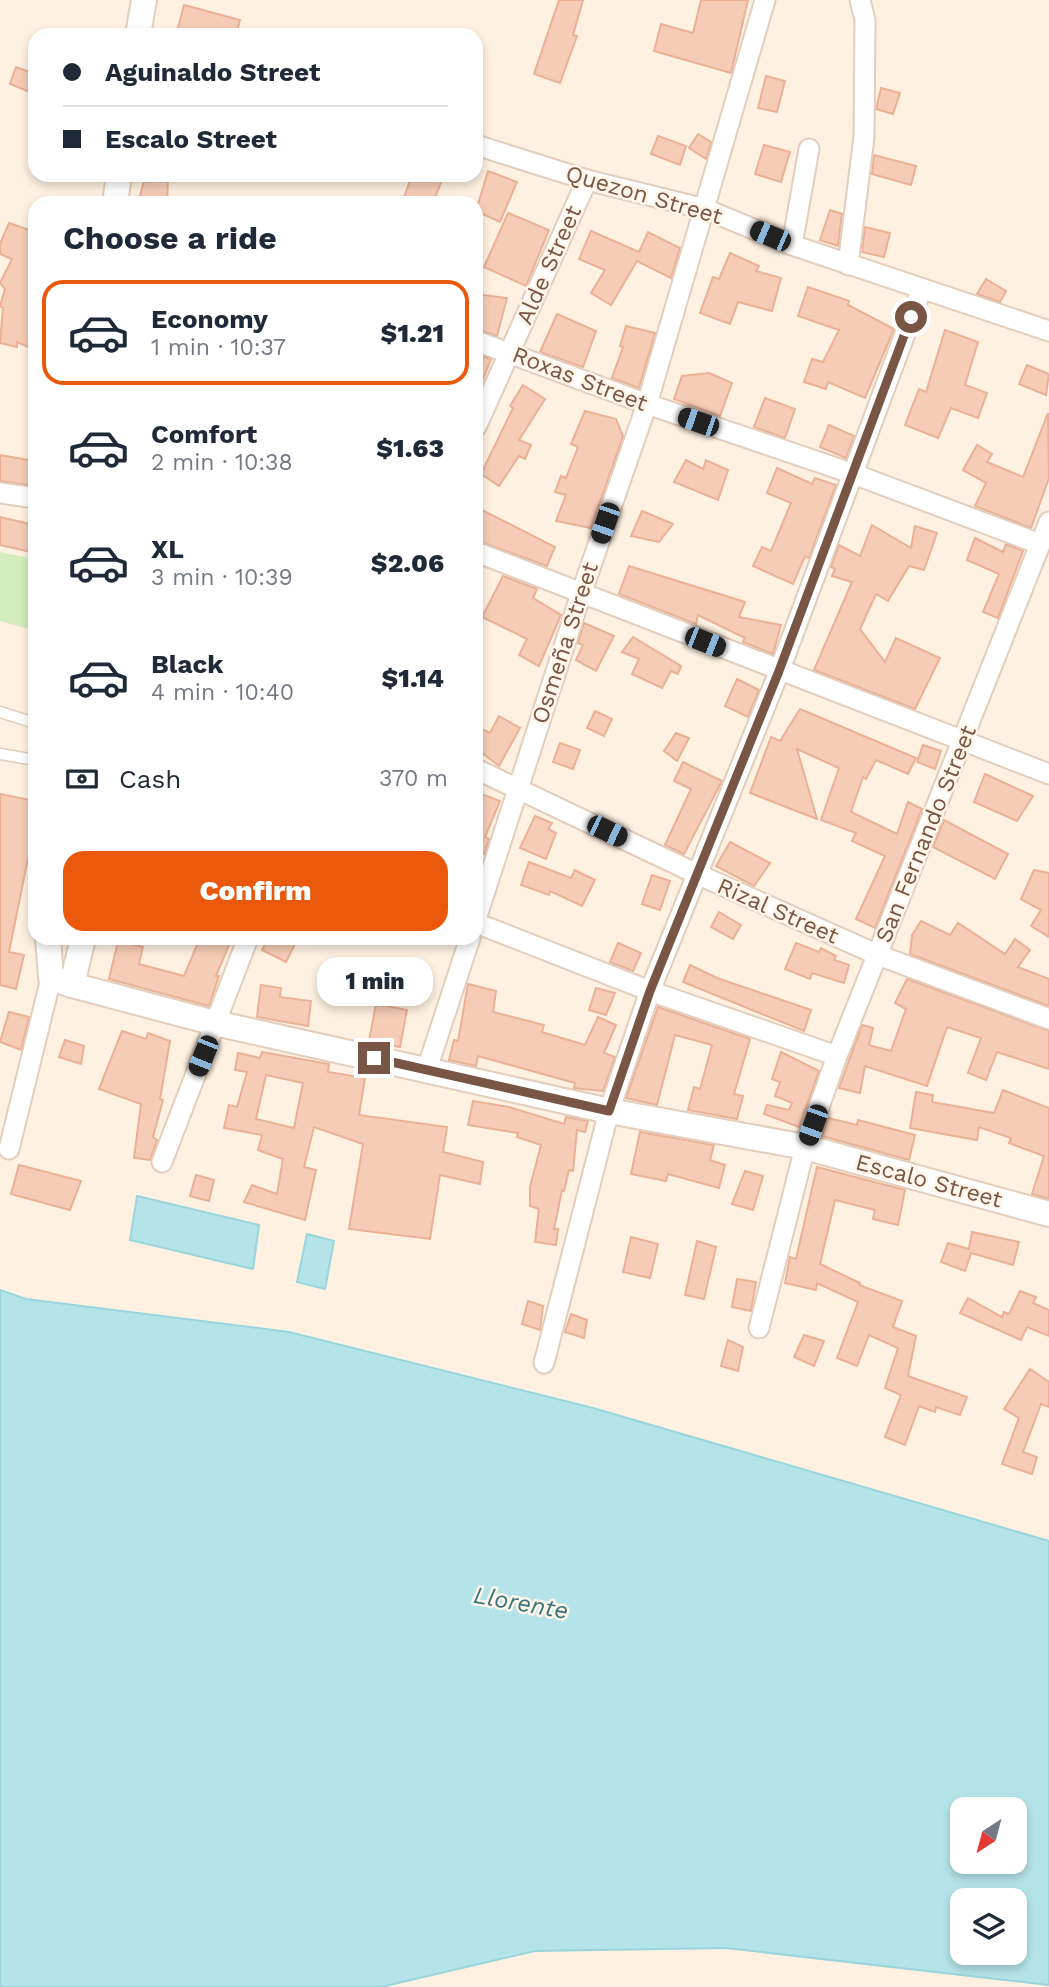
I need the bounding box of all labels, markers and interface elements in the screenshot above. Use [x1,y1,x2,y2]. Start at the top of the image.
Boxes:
text: Aguinaldo Street [105,57,320,87]
text: Escalo Street [105,124,277,154]
street label: Quezon Street [562,160,726,230]
street label: Alde Street [511,201,587,328]
car [747,218,794,254]
text: Choose a ride [63,219,277,257]
icon: car [67,301,130,364]
route start [895,301,927,333]
text: Economy [151,304,268,334]
text: $1.21 [381,318,444,348]
text: 1 min · 10:37 [151,334,286,361]
street label: Roxas Street [509,341,652,417]
car [675,405,722,439]
icon: car [67,416,130,479]
text: Comfort [151,419,257,449]
text: $1.63 [376,433,444,463]
text: 2 min · 10:38 [151,449,293,476]
car [589,500,622,546]
icon: car [67,531,130,594]
text: XL [151,534,184,564]
text: $2.06 [371,548,444,578]
street label: Osmeña Street [526,558,604,727]
text: 3 min · 10:39 [151,564,293,591]
car [682,624,729,660]
icon: car [67,646,130,709]
text: Black [151,649,223,679]
text: $1.14 [382,663,444,693]
text: 4 min · 10:40 [151,679,294,706]
street label: San Fernando Street [870,721,982,947]
icon: cash [63,760,101,798]
text: Cash [119,764,181,794]
text: 370 m [379,765,448,792]
car [584,812,631,850]
button: Confirm [63,851,448,931]
street label: Rizal Street [713,872,843,950]
callout: 1 min [316,956,432,1006]
text: 1 min [345,968,405,995]
car [186,1033,221,1079]
route end [358,1042,390,1074]
car [796,1102,831,1148]
street label: Escalo Street [853,1148,1006,1214]
water label: Llorente [471,1581,571,1625]
north arrow [950,1797,1027,1874]
map controls [950,1797,1027,1965]
button: layers [950,1888,1027,1965]

